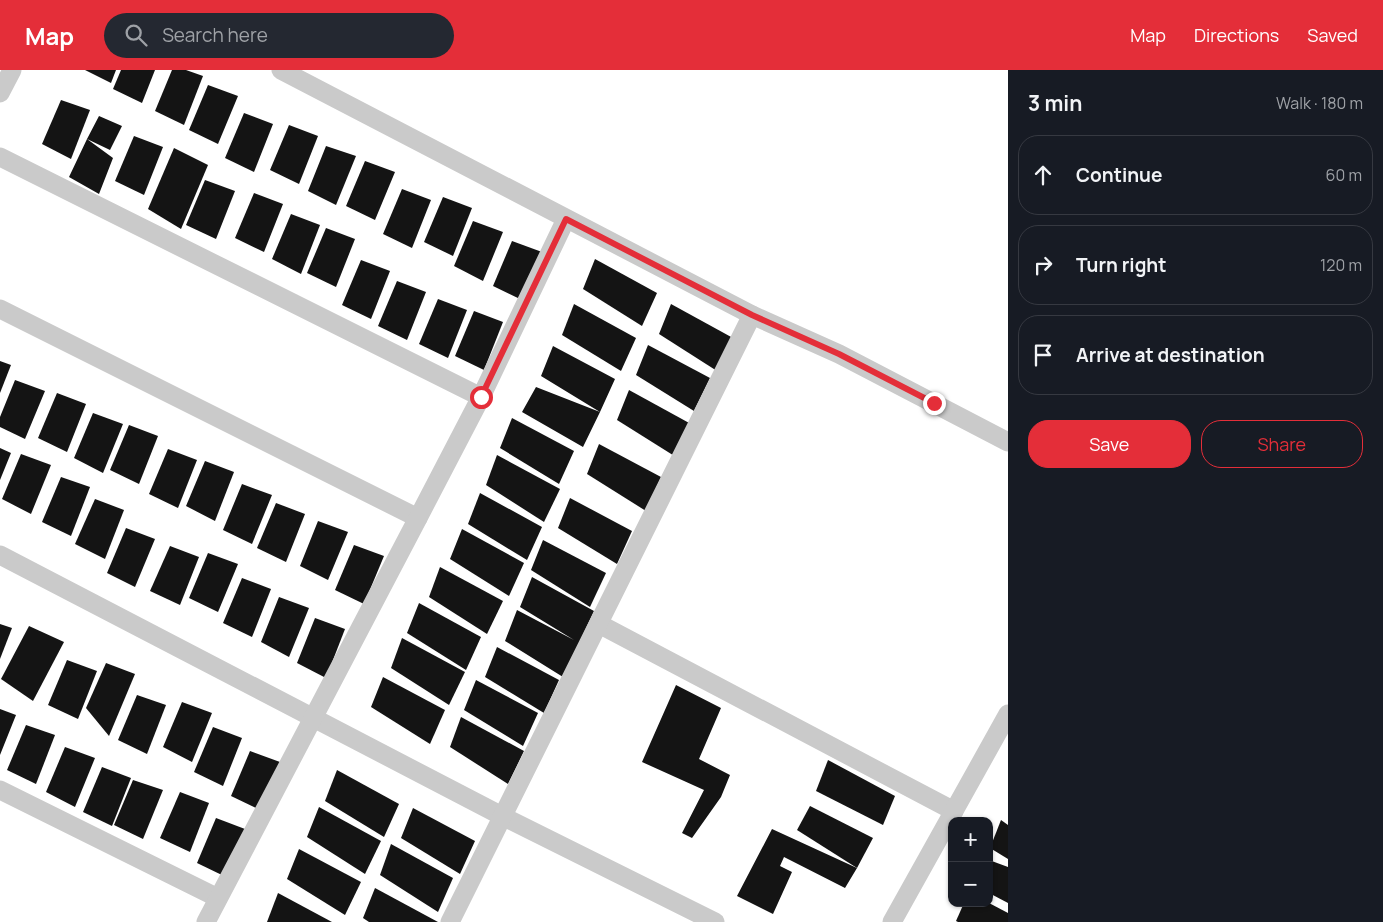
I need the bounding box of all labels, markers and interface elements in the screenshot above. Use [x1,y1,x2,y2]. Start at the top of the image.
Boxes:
search box [104,13,454,58]
text: Map [25,19,74,52]
icon: search [122,21,150,49]
text: Search here [162,22,268,48]
text: Map [1130,23,1166,47]
text: Directions [1194,23,1279,47]
text: Saved [1307,23,1358,47]
text: 3 min [1028,89,1082,117]
text: Walk · 180 m [1276,92,1363,114]
icon: ahead [1029,161,1057,189]
text: Continue [1076,162,1162,188]
text: 60 m [1326,164,1362,186]
icon: right [1029,251,1057,279]
text: Turn right [1076,252,1166,278]
text: 120 m [1320,254,1362,276]
icon: arrive [1029,341,1057,369]
text: Arrive at destination [1076,342,1265,368]
route start [470,386,493,409]
route end [923,392,946,415]
button: Save [1028,420,1191,468]
button: Share [1201,420,1363,468]
map controls [948,817,993,907]
button: + [948,817,993,862]
button: − [948,862,993,907]

